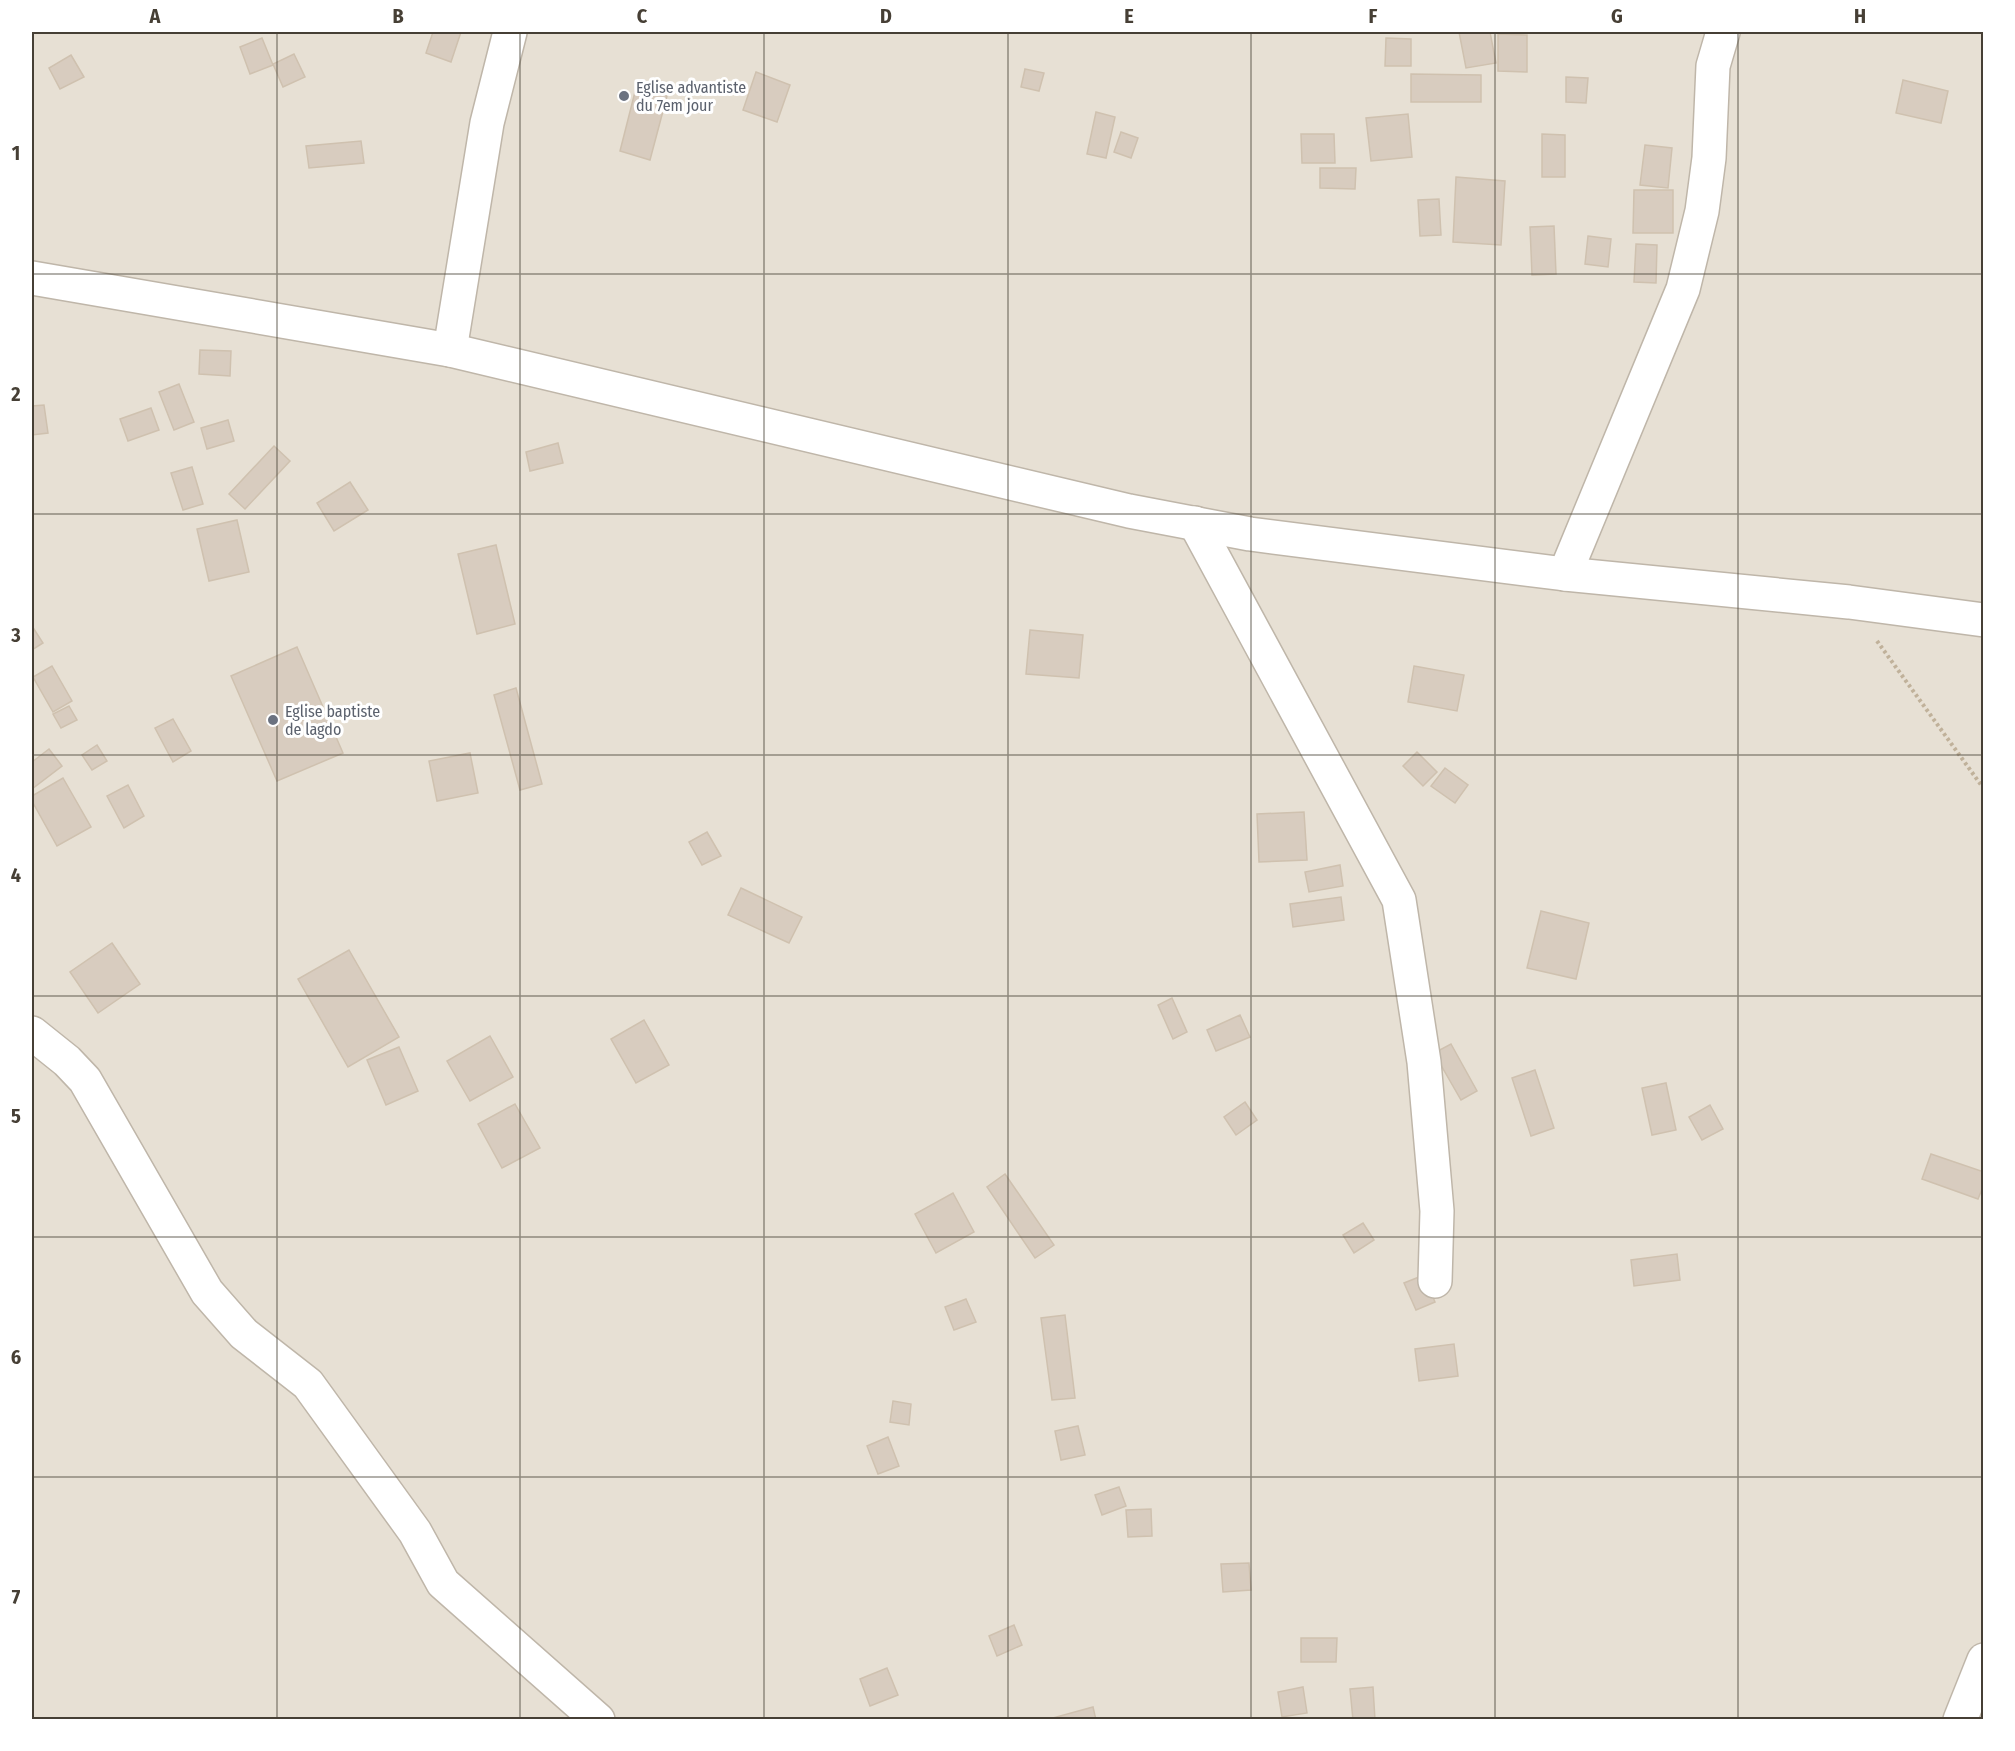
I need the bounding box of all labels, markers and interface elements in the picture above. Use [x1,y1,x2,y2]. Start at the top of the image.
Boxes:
text: A [149,4,162,28]
text: B [392,4,404,28]
text: C [637,4,648,28]
text: D [880,4,892,28]
text: E [1124,4,1134,28]
text: F [1369,4,1378,28]
text: G [1611,4,1623,28]
text: H [1854,4,1866,28]
place label: Eglise advantiste du 7em jour [636,78,746,115]
marker: Eglise advantiste du 7em jour [617,89,631,103]
text: 1 [12,141,20,165]
text: 2 [10,382,21,406]
text: 3 [10,623,21,647]
place label: Eglise baptiste de lagdo [285,702,380,739]
marker: Eglise baptiste de lagdo [266,713,280,727]
text: 4 [11,863,21,887]
text: 5 [11,1104,21,1128]
text: 6 [11,1345,21,1369]
text: 7 [12,1585,21,1609]

